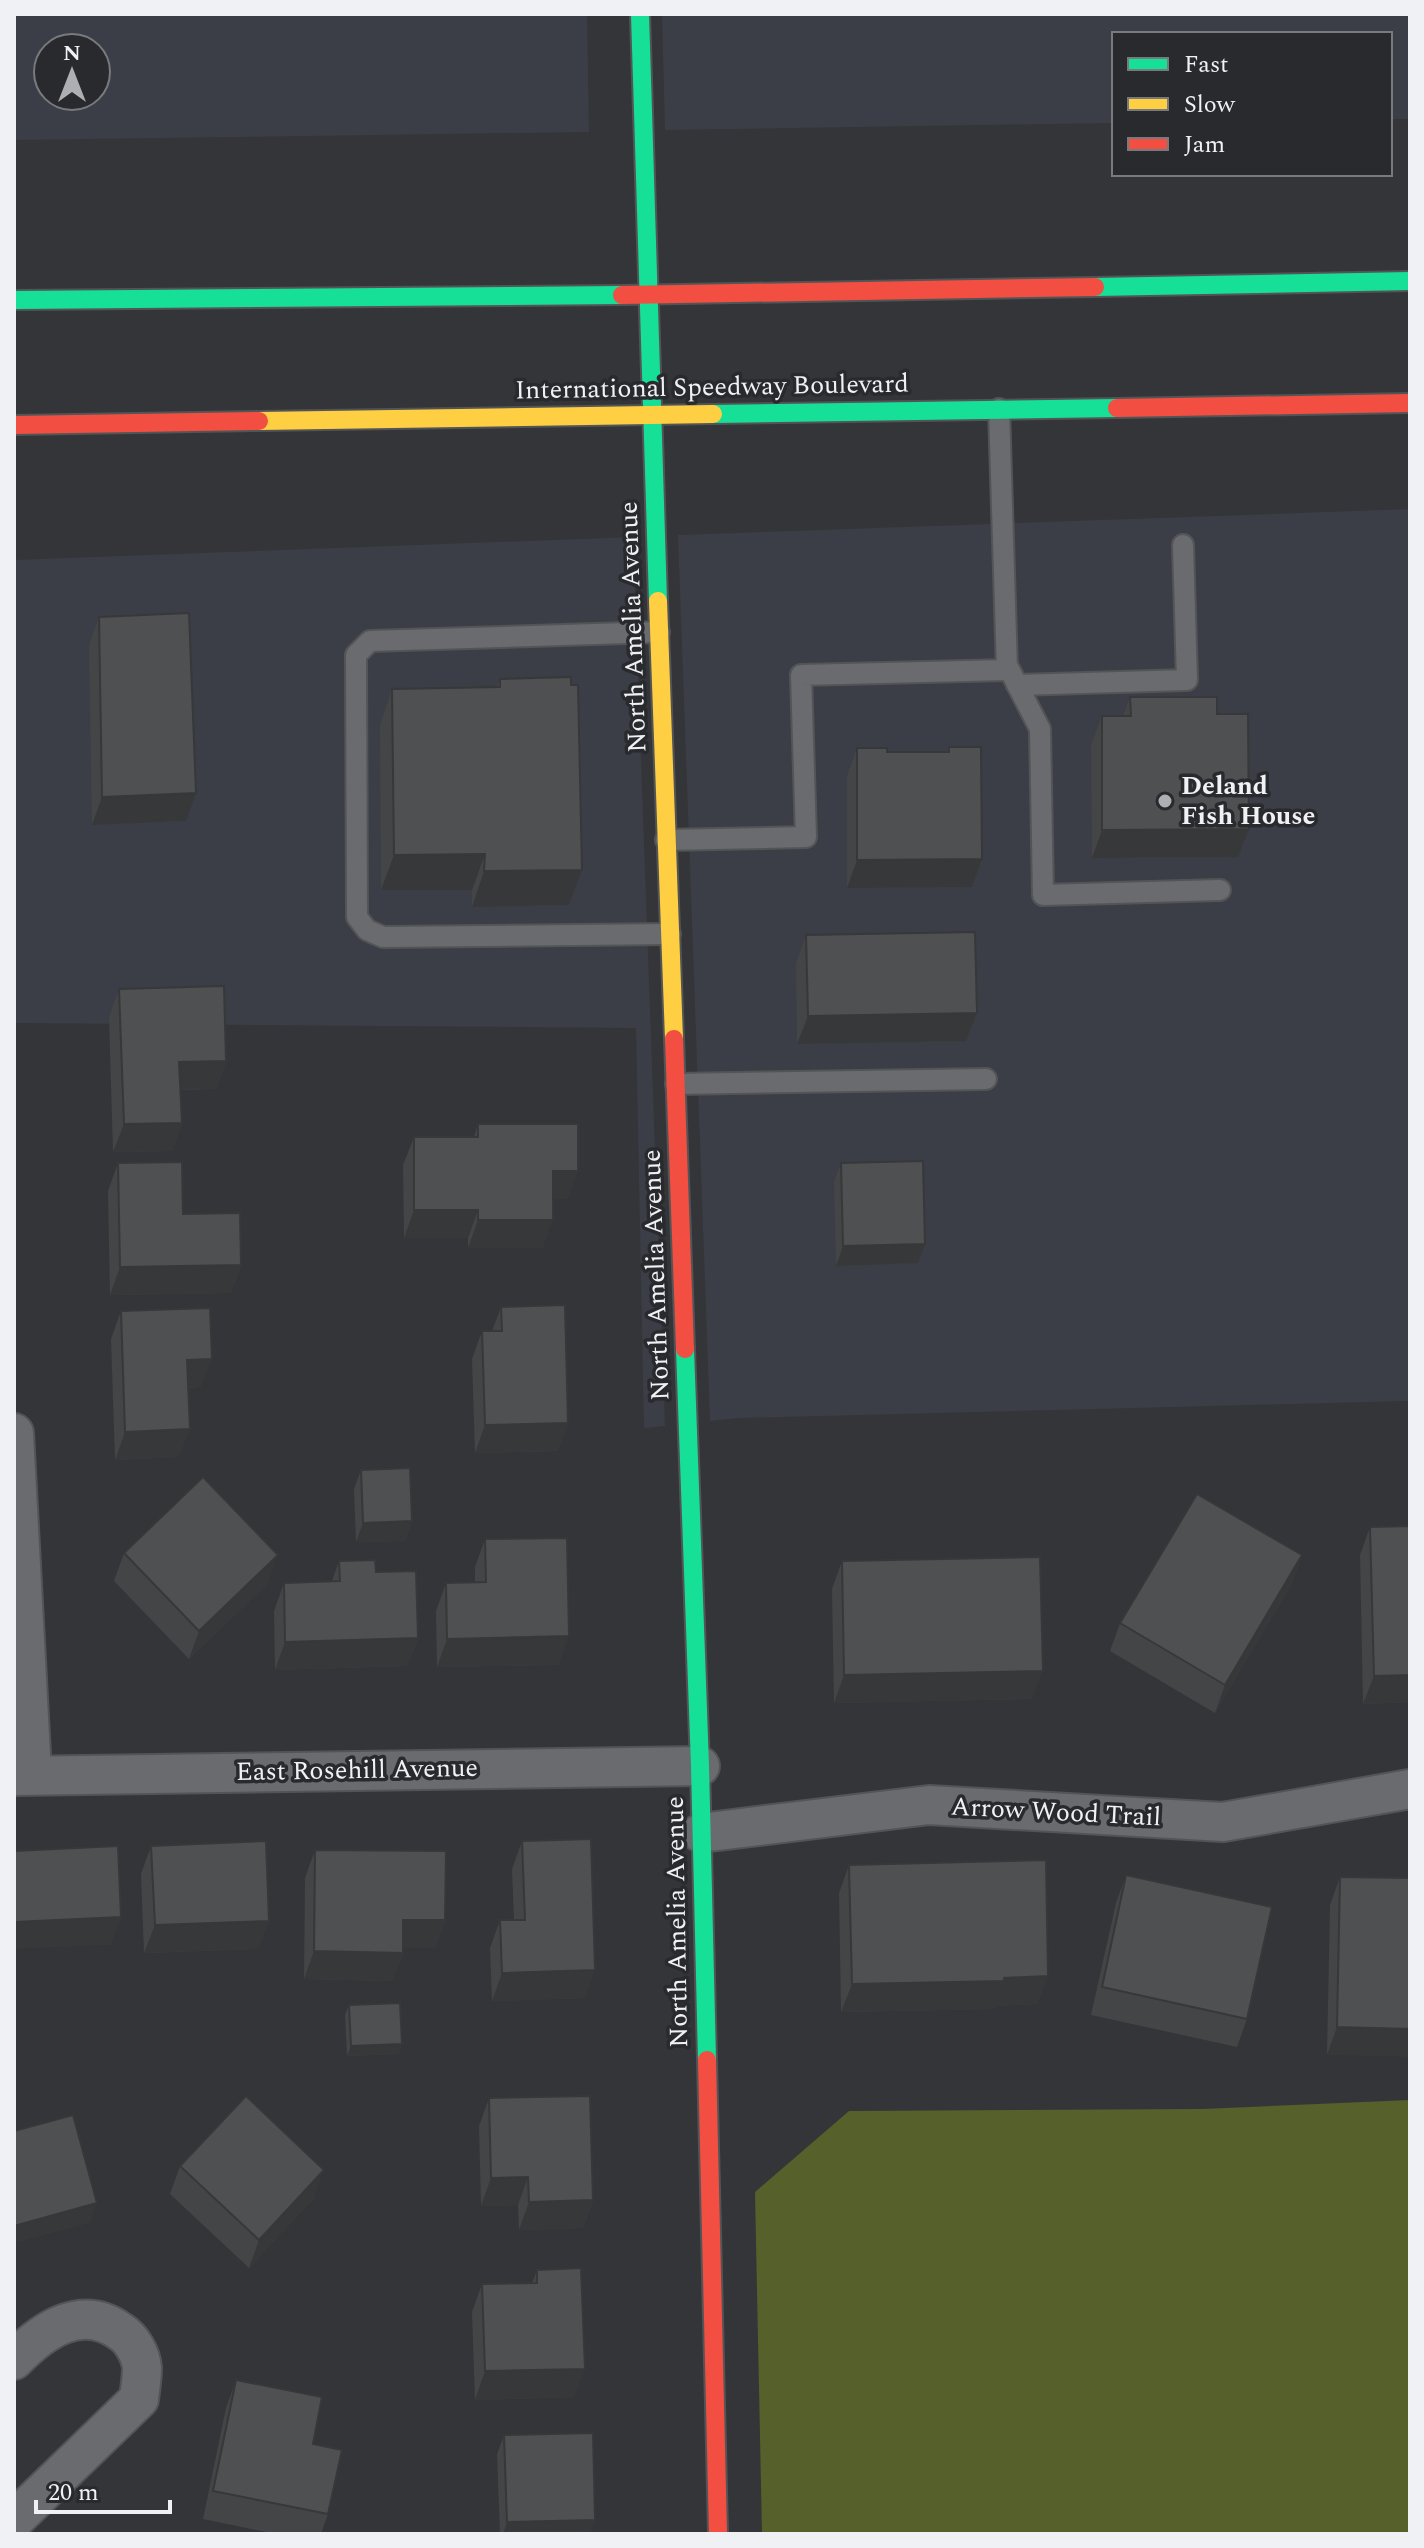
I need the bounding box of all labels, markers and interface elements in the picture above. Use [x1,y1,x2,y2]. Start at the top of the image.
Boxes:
north arrow [32,32,112,112]
legend [1112,32,1392,176]
text: N [63,37,81,70]
text: Fast [1184,47,1229,83]
text: Slow [1184,87,1236,123]
text: Jam [1184,127,1225,163]
street label: International Speedway Boulevard [515,364,909,410]
street label: North Amelia Avenue [609,501,657,753]
place label: Deland Fish House [1181,766,1315,836]
marker: Deland Fish House [1156,792,1174,810]
street label: North Amelia Avenue [632,1149,680,1401]
street label: East Rosehill Avenue [236,1748,478,1792]
street label: Arrow Wood Trail [950,1787,1162,1837]
street label: North Amelia Avenue [655,1796,699,2048]
scale bar [36,2464,170,2514]
text: 20 m [48,2475,99,2511]

